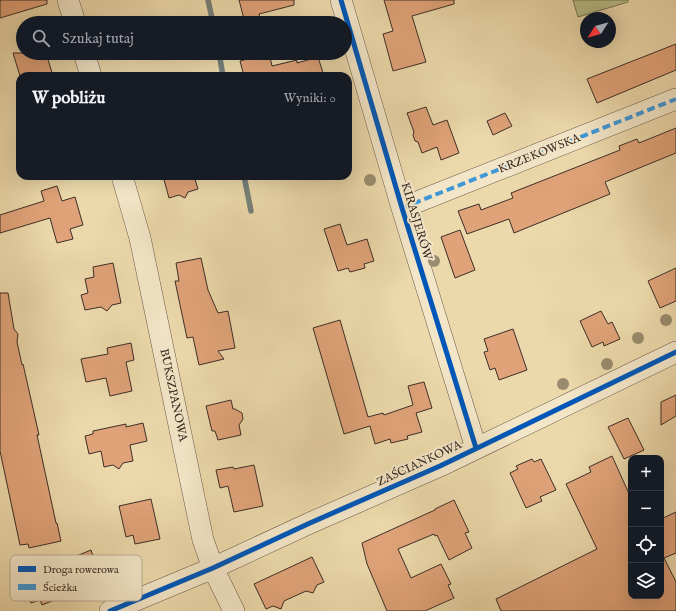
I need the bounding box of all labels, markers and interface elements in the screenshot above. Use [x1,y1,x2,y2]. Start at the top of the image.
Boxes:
north arrow [580,12,616,48]
search box [16,16,352,60]
icon: search [30,27,52,49]
text: Szukaj tutaj [62,29,134,48]
text: W pobliżu [32,88,105,109]
text: Wyniki: 0 [284,90,336,107]
street label: KRZEKOWSKA [496,130,583,177]
street label: KIRASJERÓW [397,180,437,263]
street label: BUKSZPANOWA [156,347,191,444]
street label: ZAŚCIANKOWA [374,436,465,490]
map controls [628,455,664,599]
button: + [628,455,664,491]
button: − [628,491,664,527]
button: locate [628,527,664,563]
legend [10,555,142,601]
text: Droga rowerowa [43,563,119,577]
button: layers [628,563,664,599]
text: Ścieżka [43,581,77,595]

